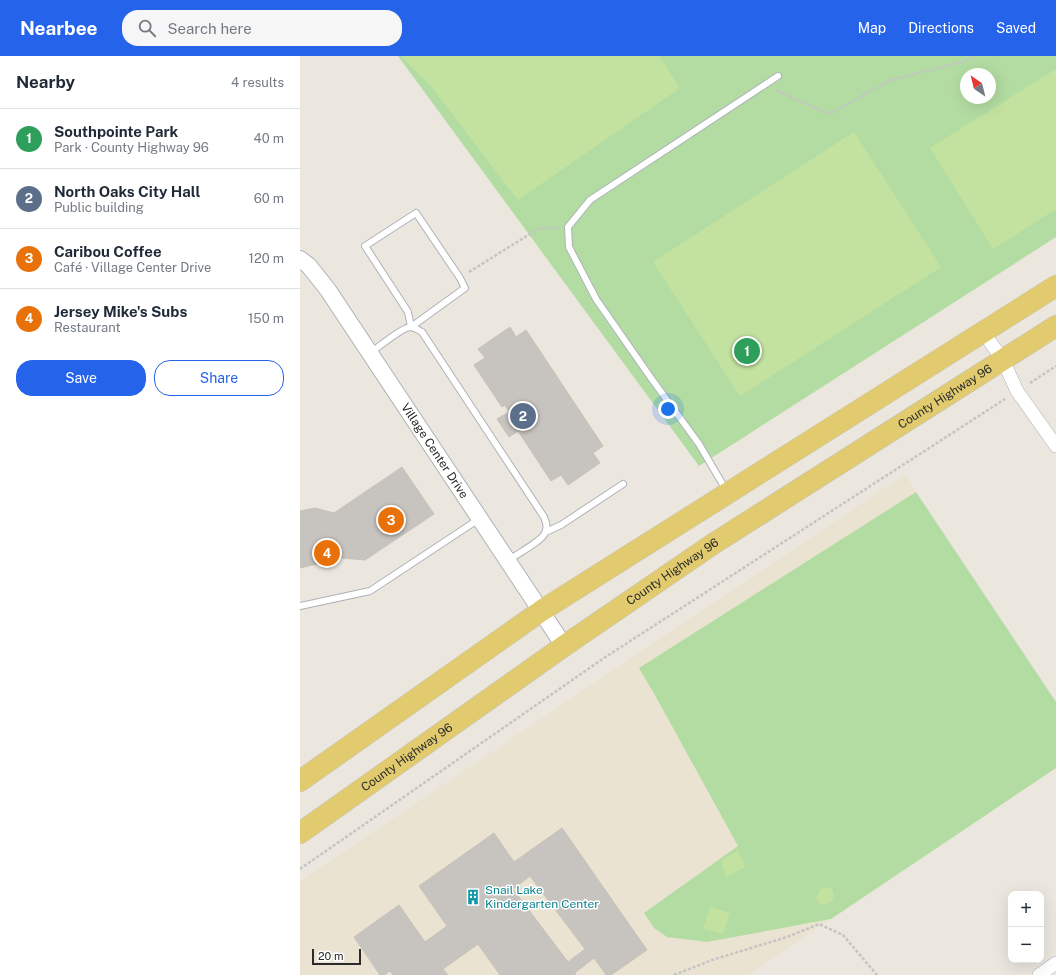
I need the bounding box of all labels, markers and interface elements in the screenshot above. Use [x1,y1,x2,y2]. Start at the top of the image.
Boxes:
search box [122,10,402,46]
text: Nearbee [20,17,98,39]
icon: search [136,17,158,39]
text: Search here [168,20,252,37]
text: Map [858,20,886,36]
text: Directions [908,20,974,36]
text: Saved [996,20,1036,36]
north arrow [960,68,996,104]
text: Nearby [16,72,75,92]
text: 4 results [231,75,284,90]
text: Southpointe Park [54,123,178,140]
text: 1 [26,131,32,146]
text: 40 m [253,131,284,146]
text: Park · County Highway 96 [54,140,209,155]
text: North Oaks City Hall [54,183,200,200]
text: 2 [25,191,33,206]
text: 60 m [254,191,284,206]
text: Public building [54,200,144,215]
text: Caribou Coffee [54,243,162,260]
text: 3 [25,251,33,266]
text: 120 m [249,251,284,266]
text: Café · Village Center Drive [54,260,211,275]
text: Jersey Mike's Subs [54,303,187,320]
text: 4 [25,311,33,326]
text: 150 m [248,311,284,326]
text: Restaurant [54,320,120,335]
pin: 1 [734,336,760,366]
button: Save [16,360,146,396]
button: Share [154,360,284,396]
street label: County Highway 96 [895,361,995,432]
your location [658,399,678,419]
street label: Village Center Drive [398,401,471,501]
pin: 2 [510,401,536,431]
pin: 3 [378,505,404,535]
street label: County Highway 96 [624,535,721,608]
pin: 4 [314,538,340,568]
street label: County Highway 96 [358,720,455,794]
place label: Snail Lake Kindergarten Center [485,883,599,911]
building icon: Snail Lake Kindergarten Center [464,888,482,906]
map controls [1008,891,1044,963]
button: + [1008,891,1044,927]
button: − [1008,927,1044,963]
scale bar [312,947,361,966]
text: 20 m [318,950,343,962]

